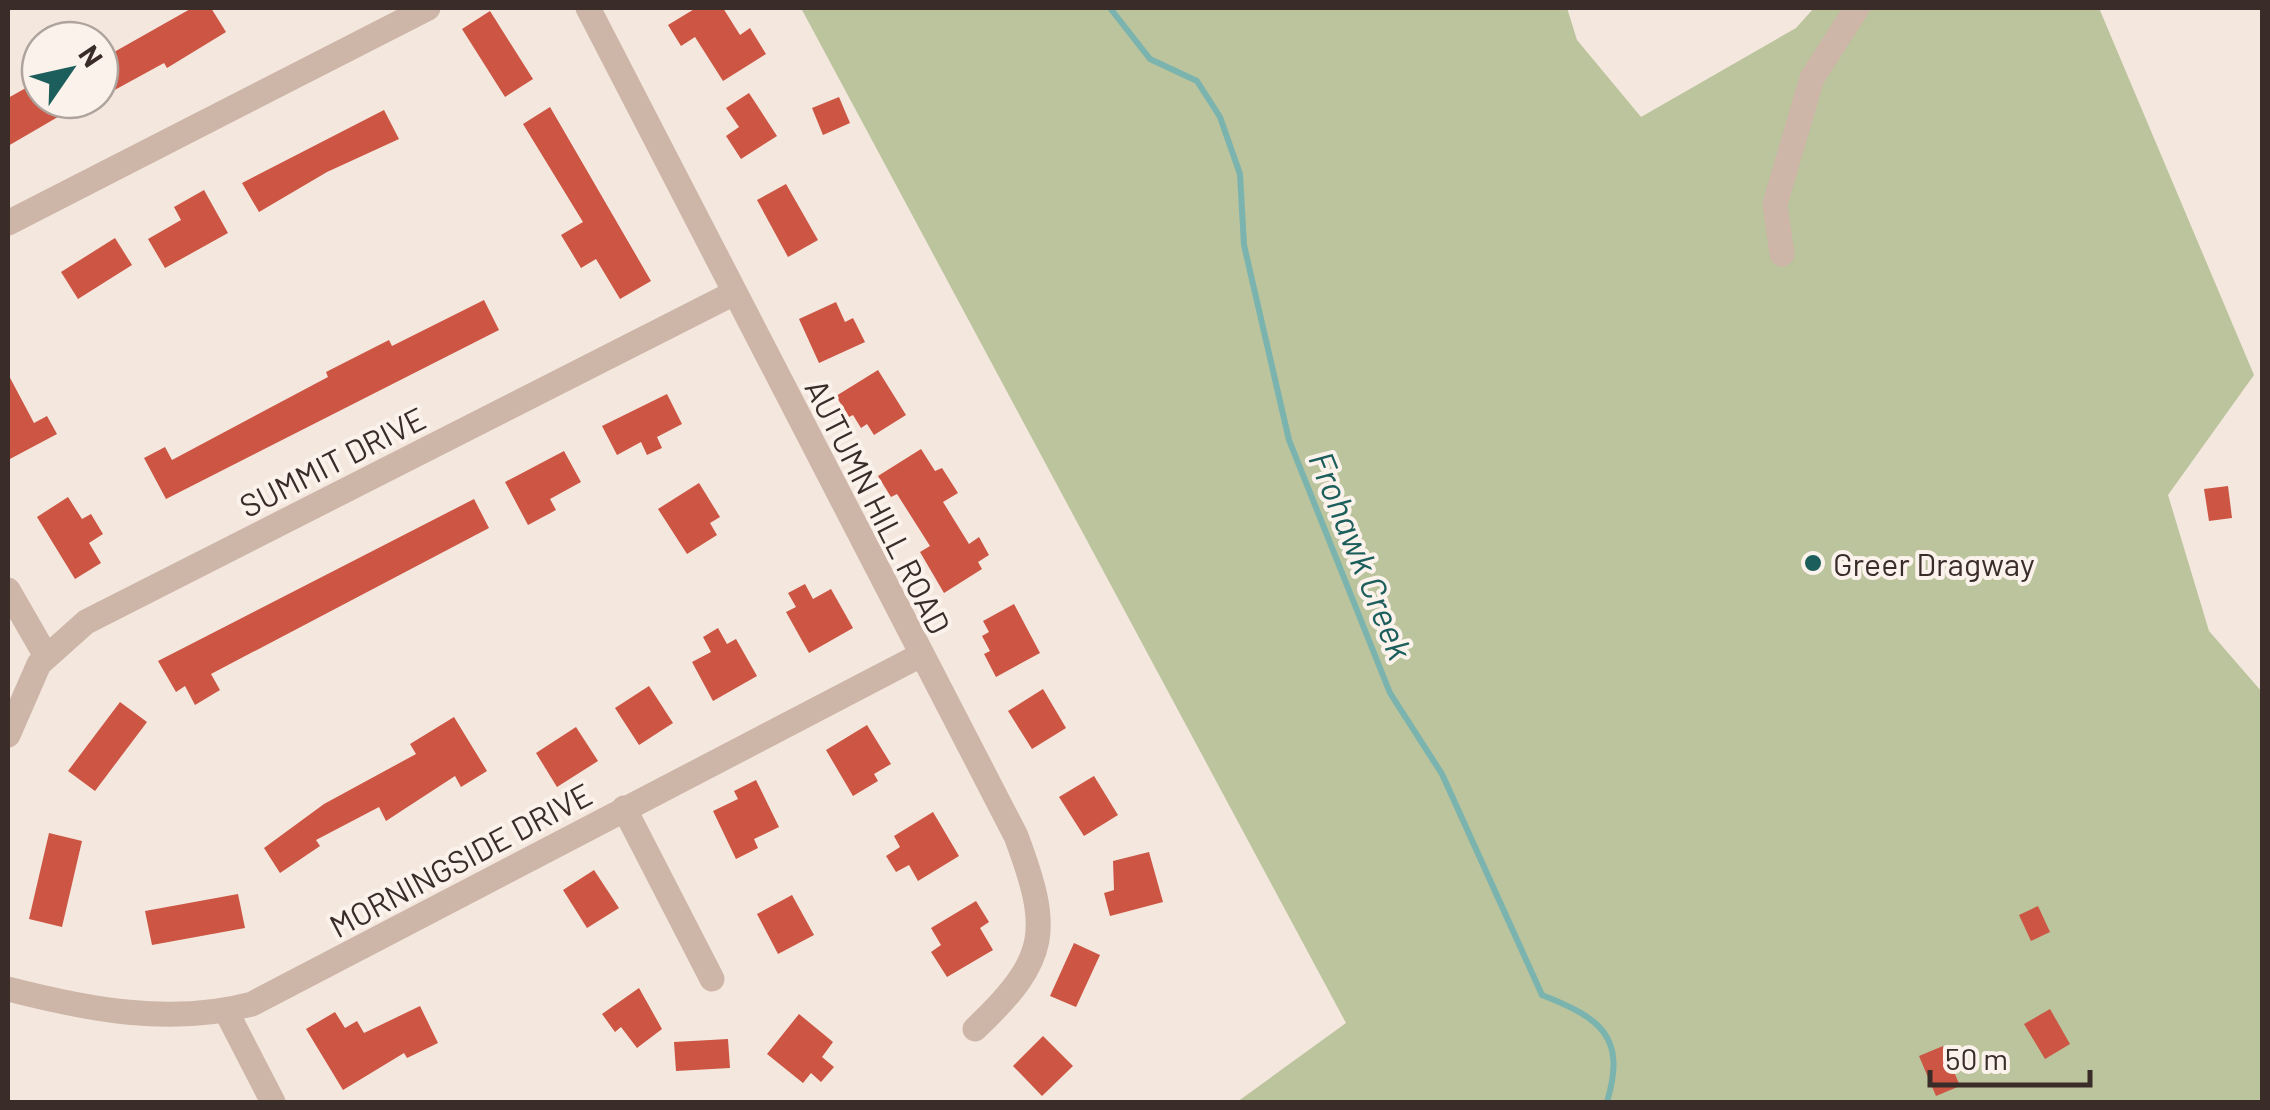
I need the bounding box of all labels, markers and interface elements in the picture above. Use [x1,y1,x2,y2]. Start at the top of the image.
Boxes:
north arrow [20,20,120,120]
text: N [72,38,111,73]
street label: AUTUMN HILL ROAD [798,372,960,640]
street label: SUMMIT DRIVE [233,398,431,524]
water label: Frohawk Creek [1301,445,1423,665]
place label: Greer Dragway [1833,544,2035,582]
marker: Greer Dragway [1802,552,1824,574]
street label: MORNINGSIDE DRIVE [322,774,598,944]
scale bar [1930,1025,2090,1087]
text: 50 m [1945,1040,2008,1076]

